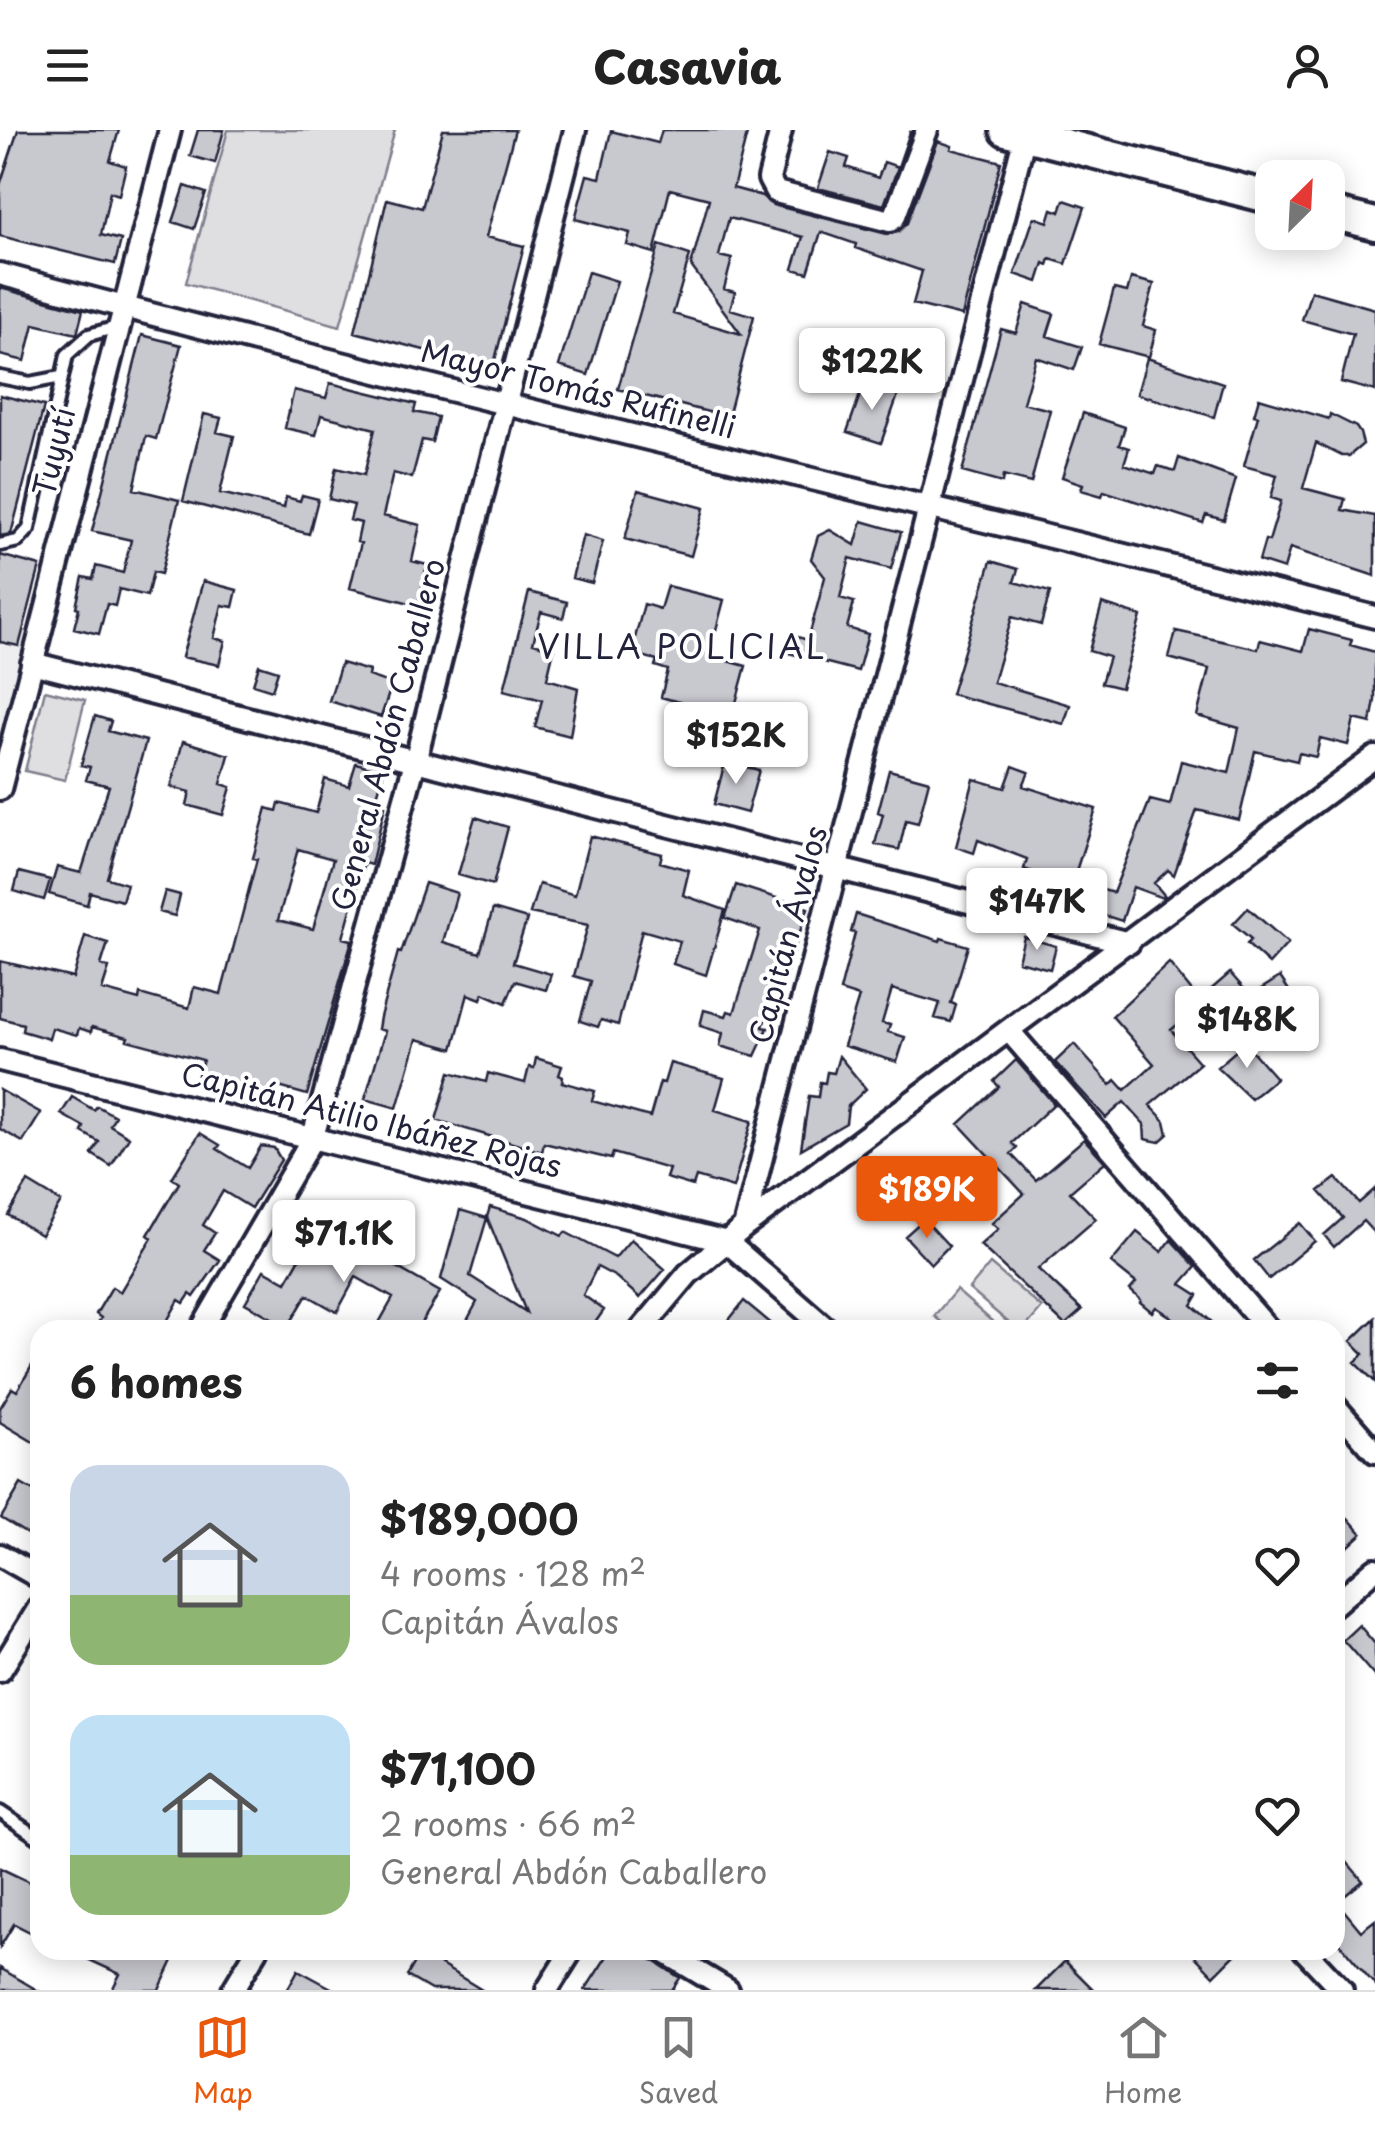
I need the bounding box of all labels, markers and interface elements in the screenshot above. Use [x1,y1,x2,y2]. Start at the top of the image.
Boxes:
text: Casavia [593,31,782,99]
icon: menu [40,38,95,93]
icon: person [1280,38,1335,93]
north arrow [1255,160,1345,250]
map controls [1255,160,1345,250]
street label: Mayor Tomás Rufinelli [416,327,741,448]
pin: $122K [802,328,942,413]
text: $122K [821,336,923,384]
street label: Tuyutí [20,401,85,501]
street label: General Abdón Caballero [318,553,455,915]
district label: VILLA POLICIAL [537,622,827,670]
pin: $152K [666,702,806,787]
text: $152K [686,710,786,758]
street label: Capitán Ávalos [736,820,837,1048]
pin: $147K [967,868,1107,953]
text: $147K [988,876,1086,924]
pin: $148K [1177,986,1317,1071]
text: $148K [1197,994,1297,1042]
street label: Capitán Atilio Ibáñez Rojas [177,1050,566,1188]
pin: $189K [857,1156,997,1241]
text: $189K [878,1164,976,1212]
pin: $71.1K [263,1200,425,1285]
text: $71.1K [294,1208,394,1256]
text: 6 homes [70,1349,243,1412]
icon: filters [1250,1353,1305,1408]
text: $189,000 [380,1486,579,1549]
icon: home [150,1505,270,1625]
icon: heart [1250,1538,1305,1593]
text: 4 rooms · 128 m² [380,1549,646,1597]
text: Capitán Ávalos [380,1597,619,1645]
text: $71,100 [380,1736,536,1799]
icon: home [150,1755,270,1875]
icon: heart [1250,1788,1305,1843]
text: 2 rooms · 66 m² [380,1799,637,1847]
text: General Abdón Caballero [380,1847,767,1895]
tab: Map [193,2010,253,2113]
tab: Saved [639,2010,718,2113]
tab: Home [1104,2010,1182,2113]

